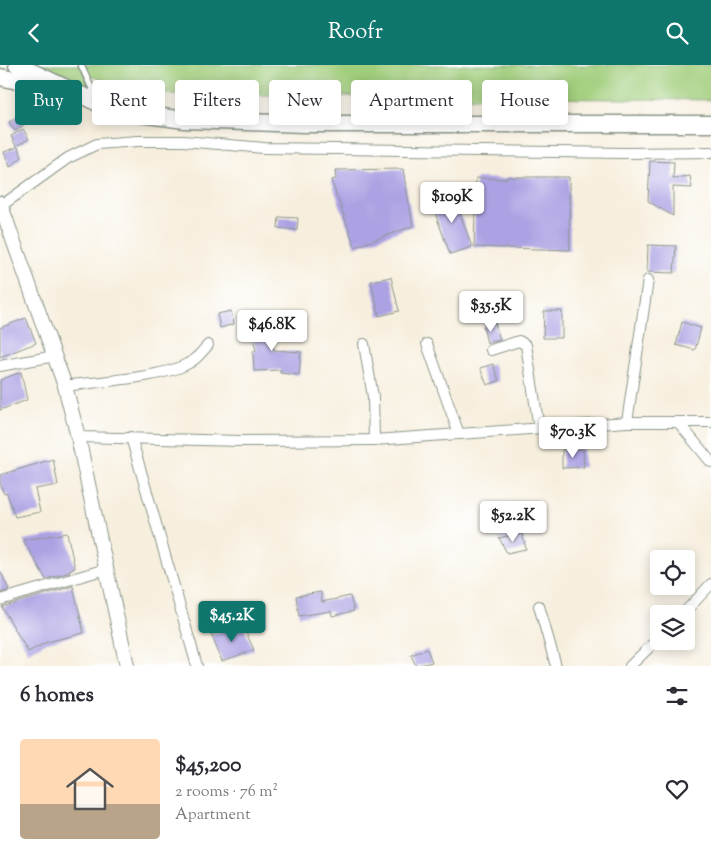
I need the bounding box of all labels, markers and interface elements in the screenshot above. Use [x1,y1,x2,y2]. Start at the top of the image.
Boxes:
text: Roofr [328,17,383,49]
icon: back [20,19,48,47]
icon: search [663,19,691,47]
chip: Buy [15,80,82,125]
chip: Rent [92,80,165,125]
chip: Filters [175,80,259,125]
chip: New [269,80,341,125]
chip: Apartment [351,80,472,125]
chip: House [482,80,568,125]
pin: $109K [417,181,487,224]
text: $109K [431,186,473,209]
pin: $35.5K [450,291,532,333]
text: $35.5K [470,295,512,318]
pin: $46.8K [231,309,313,352]
text: $46.8K [248,314,296,337]
pin: $70.3K [532,417,614,459]
text: $70.3K [550,421,596,444]
pin: $52.2K [472,501,554,543]
text: $52.2K [491,505,535,528]
map controls [650,550,695,650]
button: locate [650,550,695,595]
pin: $45.2K [191,601,273,643]
text: $45.2K [209,605,255,628]
button: layers [650,605,695,650]
text: 6 homes [20,681,94,711]
icon: filters [663,682,691,710]
text: $45,200 [175,751,241,781]
icon: home [60,759,120,819]
icon: heart [663,775,691,803]
text: 2 rooms · 76 m² [175,781,278,804]
text: Apartment [175,804,251,827]

